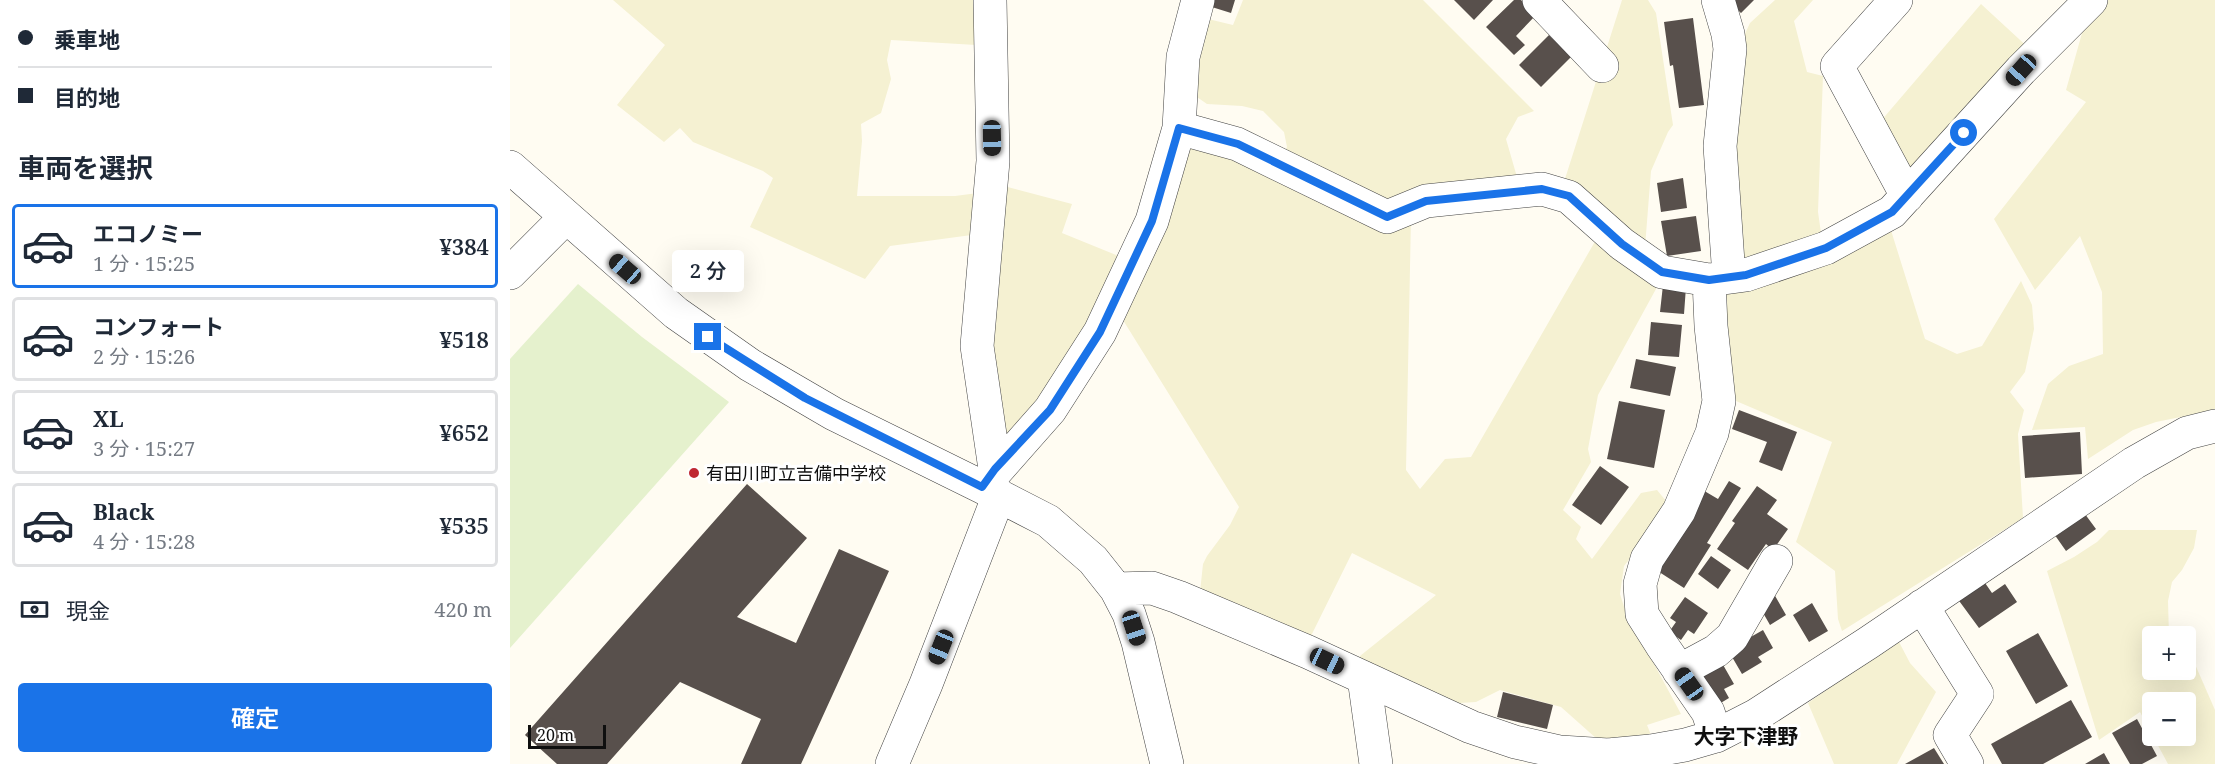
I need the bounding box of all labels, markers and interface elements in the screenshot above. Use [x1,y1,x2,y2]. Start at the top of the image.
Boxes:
text: 乗車地 [54,24,120,54]
car [2002,51,2040,89]
text: 目的地 [54,82,120,112]
route start [1950,119,1977,146]
car [983,120,1001,156]
text: 車両を選択 [18,149,153,186]
text: エコノミー [93,218,203,248]
icon: car [21,219,75,273]
text: ¥384 [439,231,489,261]
text: 1 分 · 15:25 [93,250,195,277]
car [606,250,644,288]
callout: 2 分 [672,250,744,292]
text: 2 分 [690,257,726,284]
text: コンフォート [93,311,224,341]
icon: car [21,312,75,366]
route end [694,323,721,350]
text: ¥518 [439,324,489,354]
text: 2 分 · 15:26 [93,343,195,370]
text: XL [93,403,124,433]
icon: car [21,405,75,459]
text: ¥652 [439,417,489,447]
text: 3 分 · 15:27 [93,435,195,462]
place label: 有田川町立吉備中学校 [706,461,886,485]
marker: 有田川町立吉備中学校 [687,466,701,480]
text: Black [93,496,154,526]
icon: car [21,498,75,552]
text: ¥535 [439,510,489,540]
text: 4 分 · 15:28 [93,528,195,555]
icon: cash [18,593,51,626]
text: 現金 [66,595,110,625]
text: 420 m [434,596,492,623]
car [1120,608,1148,648]
map controls [2142,626,2196,746]
button: + [2142,626,2196,680]
car [926,627,956,667]
car [1307,645,1347,677]
car [1671,664,1707,704]
button: 確定 [18,683,492,752]
button: − [2142,692,2196,746]
scale bar [528,722,606,750]
district label: 大字下津野 [1694,722,1799,750]
text: 20 m [537,724,574,746]

